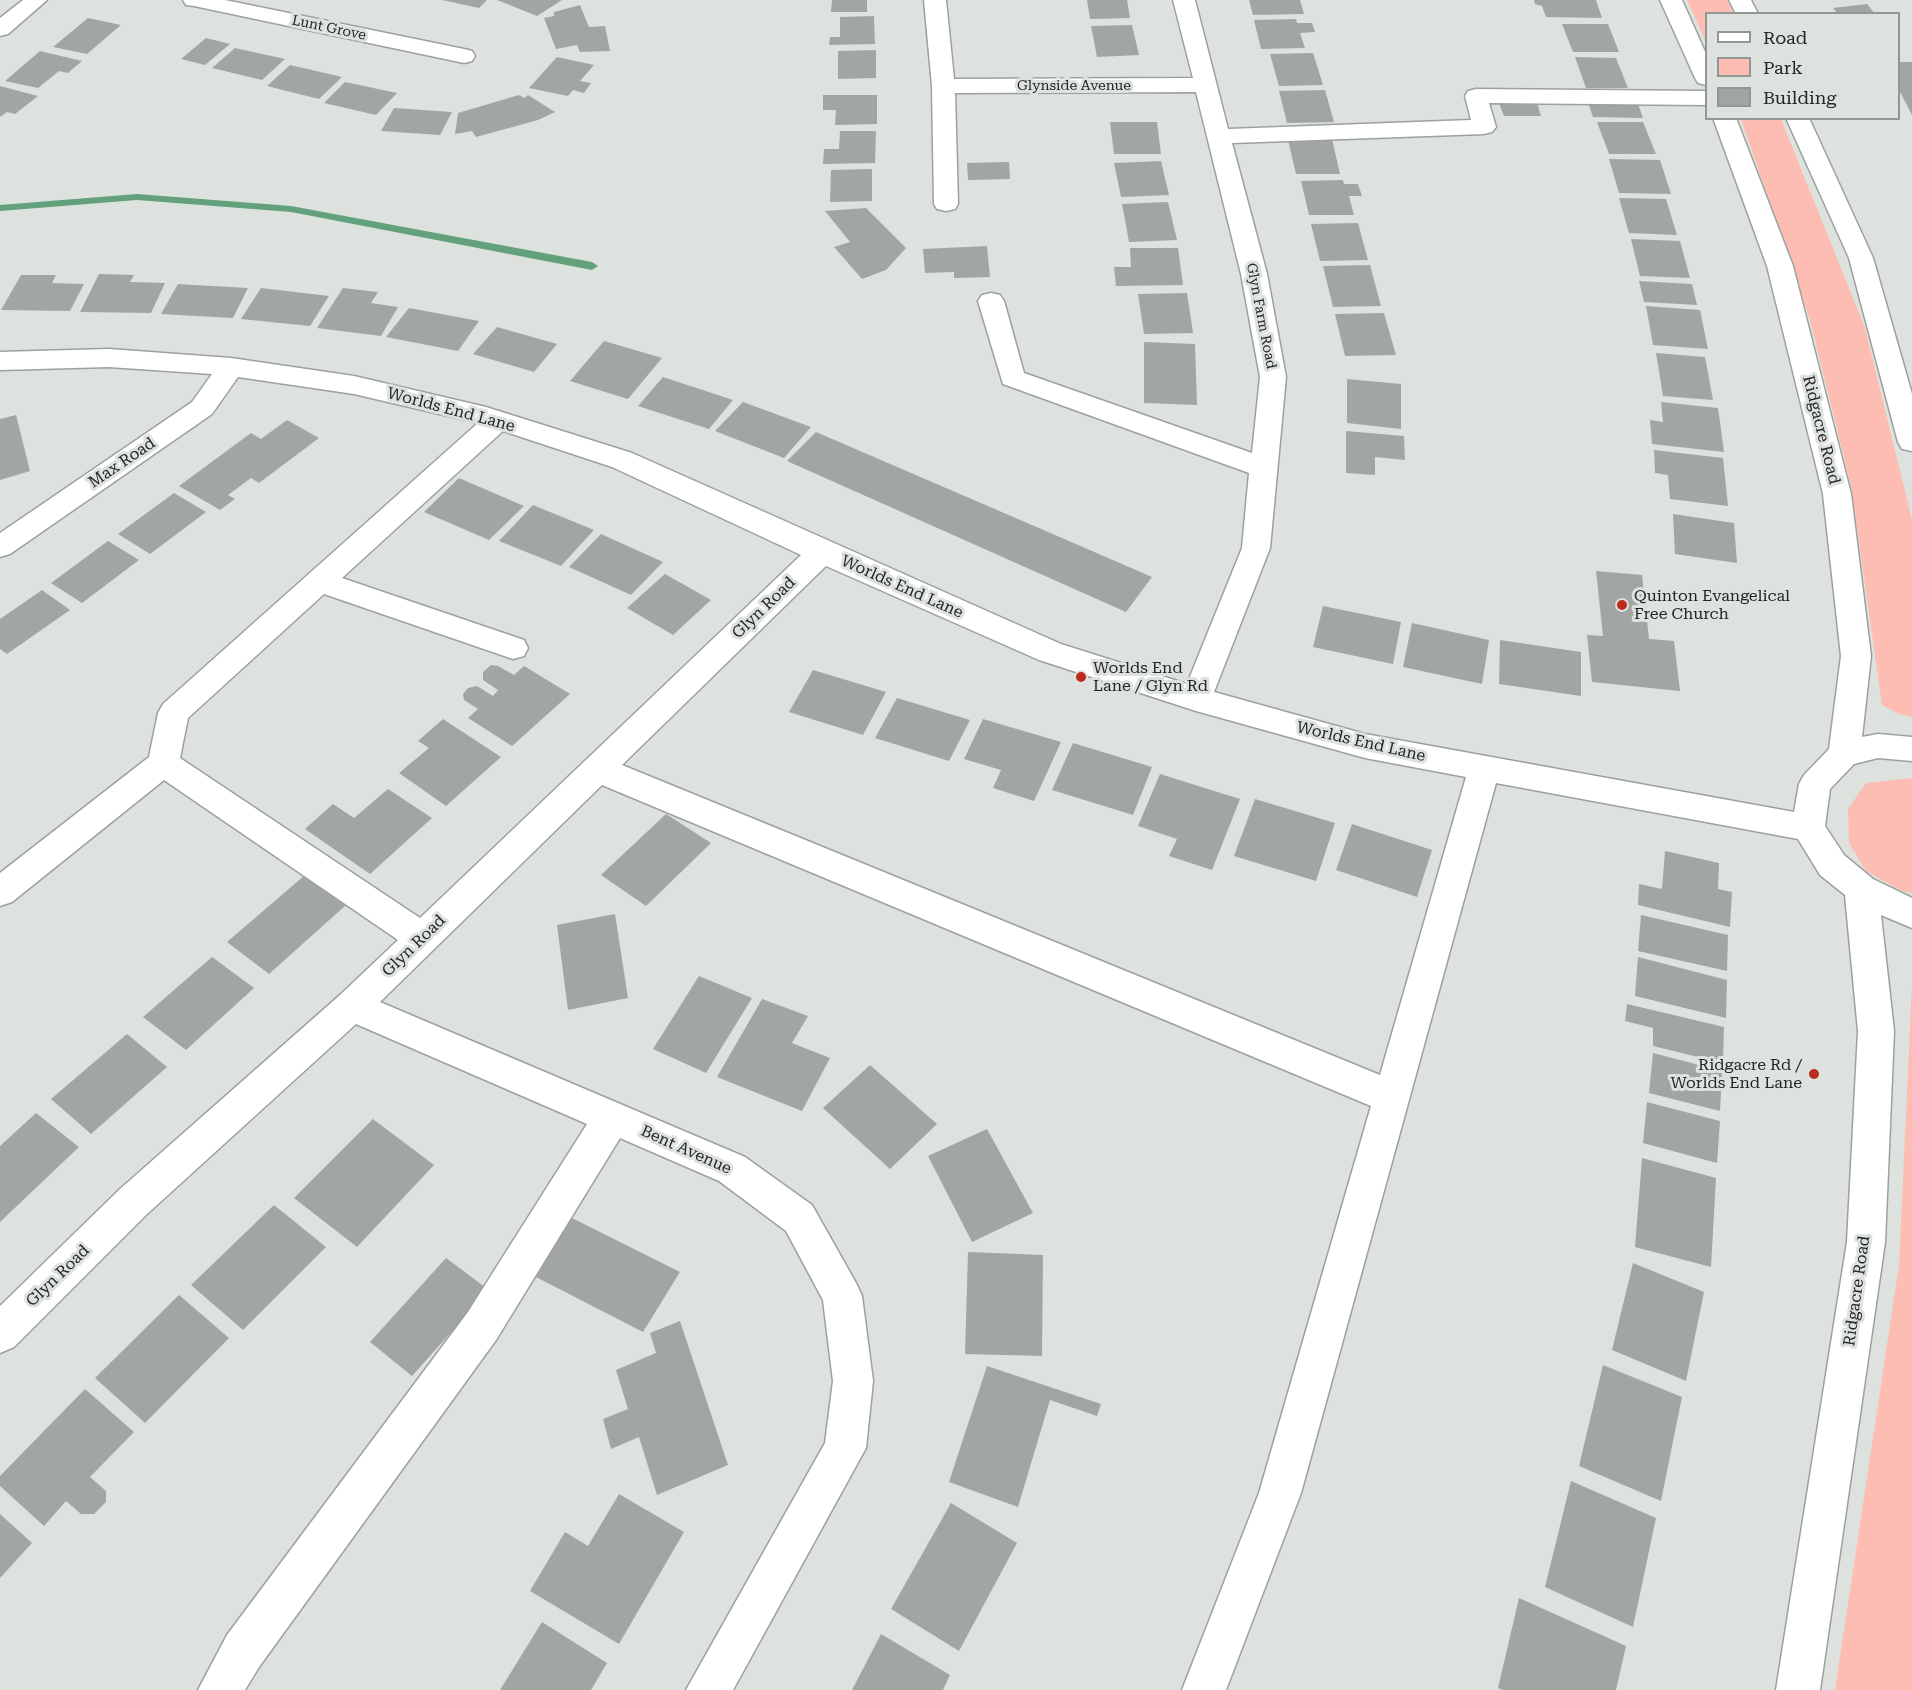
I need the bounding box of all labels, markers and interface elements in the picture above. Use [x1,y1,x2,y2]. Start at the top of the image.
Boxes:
street label: Lunt Grove [290,12,368,44]
legend [1705,12,1900,120]
text: Road [1763,27,1807,48]
text: Park [1763,57,1803,78]
street label: Glynside Avenue [1017,78,1131,94]
text: Building [1763,87,1837,108]
street label: Glyn Farm Road [1242,262,1280,370]
street label: Ridgacre Road [1798,374,1844,486]
street label: Worlds End Lane [385,384,517,436]
street label: Max Road [85,434,159,492]
street label: Worlds End Lane [838,551,966,623]
street label: Glyn Road [728,573,800,643]
place label: Quinton Evangelical Free Church [1634,586,1790,624]
marker: Quinton Evangelical Free Church [1615,598,1629,612]
place label: Worlds End Lane / Glyn Rd [1093,658,1208,696]
marker: Worlds End Lane / Glyn Rd [1074,670,1088,684]
street label: Worlds End Lane [1295,718,1427,766]
street label: Glyn Road [378,911,450,981]
place label: Ridgacre Rd / Worlds End Lane [1670,1055,1802,1093]
marker: Ridgacre Rd / Worlds End Lane [1807,1067,1821,1081]
street label: Bent Avenue [638,1121,734,1179]
street label: Ridgacre Road [1840,1235,1874,1347]
street label: Glyn Road [22,1241,94,1311]

